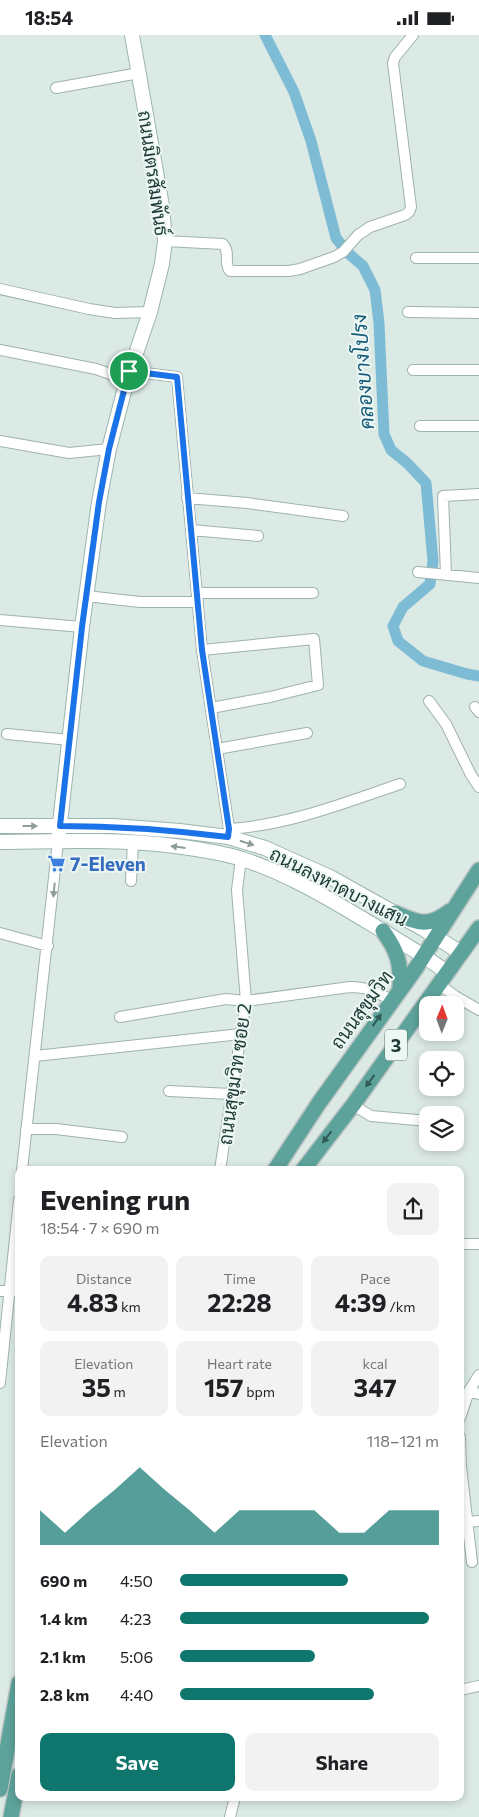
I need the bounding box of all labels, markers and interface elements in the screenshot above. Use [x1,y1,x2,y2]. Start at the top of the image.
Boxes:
text: 18:54 [25,6,73,29]
street label: ถนนมิตรสัมพันธ์ [134,109,174,237]
water label: คลองบางโปรง [346,313,378,431]
pin [108,350,150,392]
icon: arrive [115,357,143,385]
one-way arrow [22,822,38,830]
one-way arrow [240,840,255,848]
street label: ถนนลงหาดบางแสน [266,841,412,931]
one-way arrow [170,843,186,851]
place label: 7-Eleven [70,852,146,875]
supermarket icon: 7-Eleven [46,853,66,873]
one-way arrow [49,882,57,898]
street label: ถนนสุขุมวิท [325,965,399,1054]
north arrow [419,996,464,1041]
map controls [419,996,464,1151]
street label: ถนนสุขุมวิท ซอย 2 [213,1002,257,1147]
one-way arrow [372,1013,382,1027]
road number: 3 [385,1029,407,1061]
button: locate [419,1051,464,1096]
one-way arrow [365,1074,375,1088]
button: layers [419,1106,464,1151]
one-way arrow [322,1130,333,1143]
text: Evening run [40,1182,190,1216]
button: share [387,1183,439,1235]
text: 18:54 · 7 × 690 m [40,1218,159,1237]
text: Distance [76,1270,132,1287]
text: Time [223,1270,256,1287]
text: Pace [360,1270,390,1287]
text: 4.83 [67,1287,118,1317]
text: 22:28 [207,1287,272,1317]
text: 4:39 [335,1287,387,1317]
text: km [118,1298,141,1315]
text: /km [387,1298,415,1315]
text: Elevation [74,1355,133,1372]
text: Heart rate [207,1355,272,1372]
text: kcal [363,1355,388,1372]
text: 35 [82,1372,111,1402]
text: 157 [204,1372,244,1402]
text: 347 [354,1372,397,1402]
text: m [111,1383,126,1400]
text: bpm [244,1383,275,1400]
text: Elevation [40,1431,108,1450]
text: 118–121 m [367,1431,439,1450]
text: 690 m [40,1571,87,1590]
text: 4:50 [120,1571,153,1590]
text: 1.4 km [40,1609,87,1628]
text: 4:23 [120,1609,151,1628]
text: 2.1 km [40,1647,86,1666]
text: 5:06 [120,1647,153,1666]
text: 2.8 km [40,1685,89,1704]
text: 4:40 [120,1685,153,1704]
button: Save [40,1733,235,1791]
button: Share [245,1733,439,1791]

